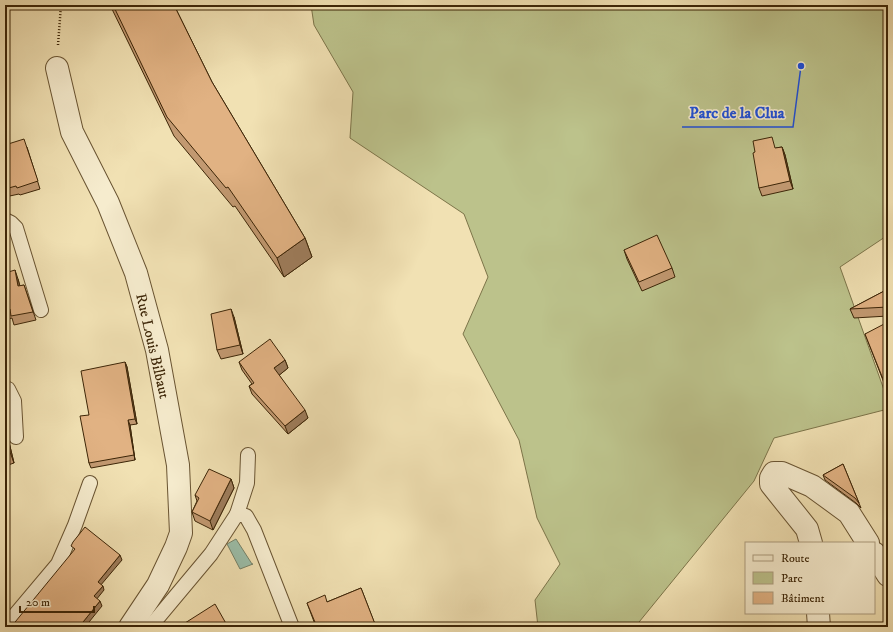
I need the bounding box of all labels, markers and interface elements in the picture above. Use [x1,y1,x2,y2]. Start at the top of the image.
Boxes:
callout: Parc de la Clua [682,99,793,127]
text: Parc de la Clua [689,103,786,123]
street label: Rue Louis Bilbaut [131,292,174,401]
legend [745,542,875,614]
text: Route [781,551,809,566]
text: Parc [781,571,803,586]
scale bar [20,588,94,614]
text: Bâtiment [781,591,825,606]
text: 20 m [26,595,50,610]

